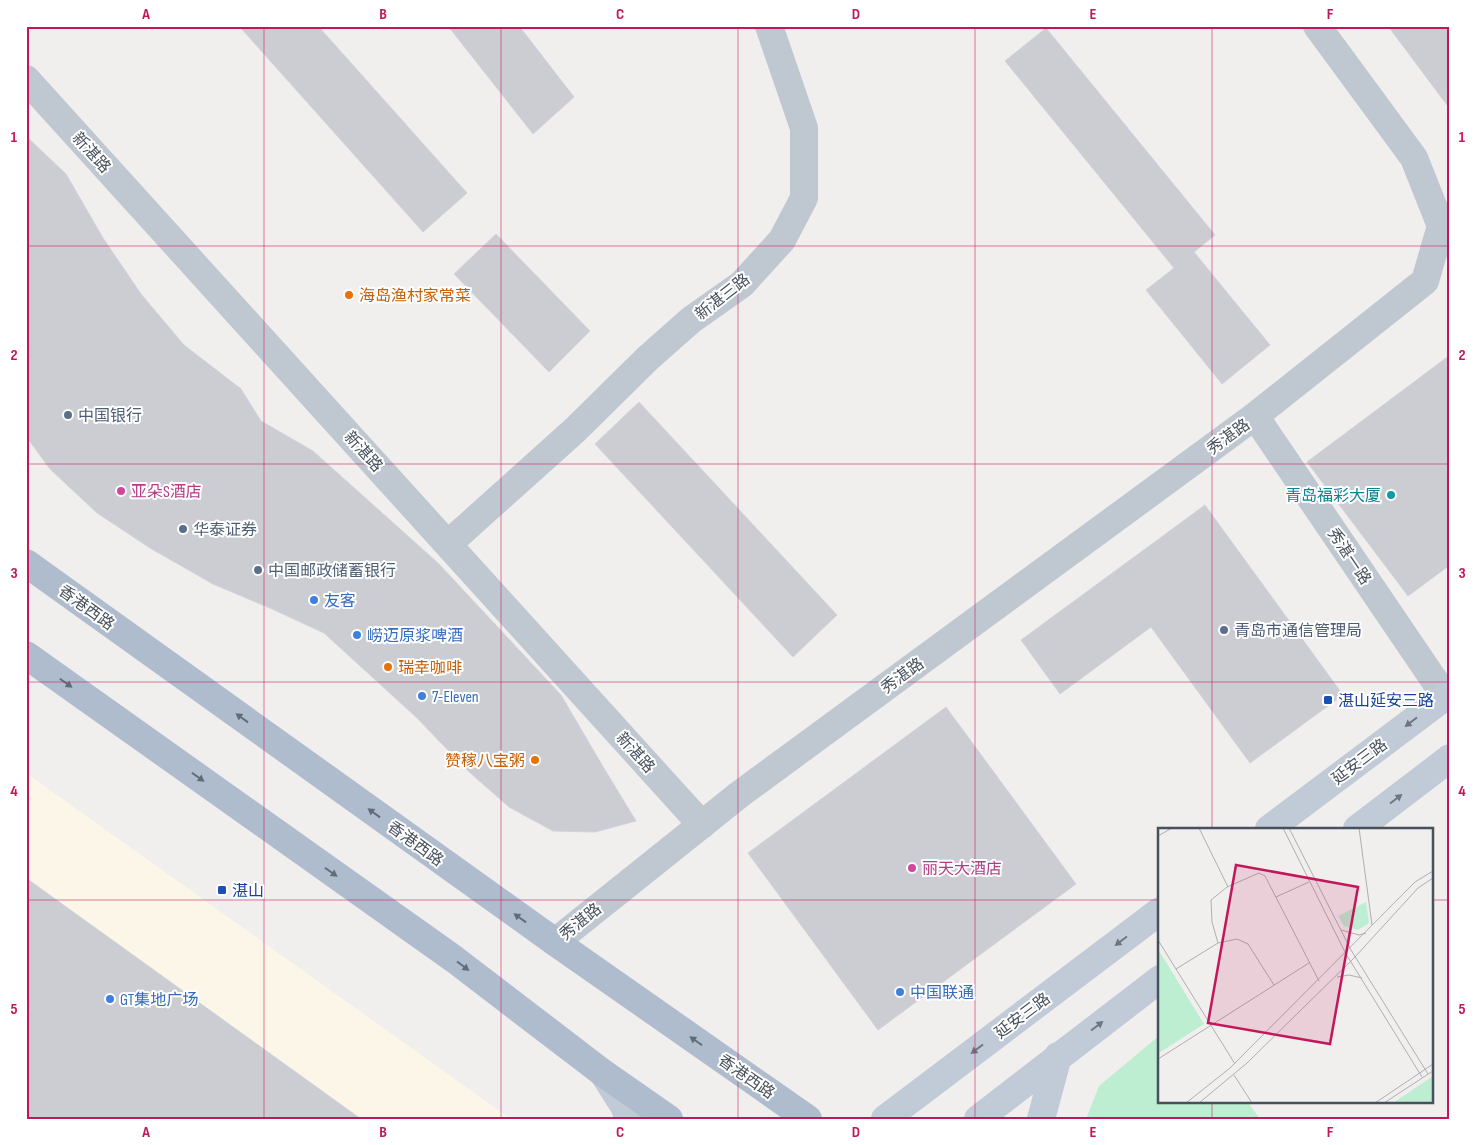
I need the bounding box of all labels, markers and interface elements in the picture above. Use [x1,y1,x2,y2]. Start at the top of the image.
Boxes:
text: A [141,5,150,24]
text: B [379,5,387,24]
text: C [616,5,624,24]
text: D [852,5,860,24]
text: E [1090,5,1097,24]
text: F [1327,5,1334,24]
text: 1 [11,128,18,147]
text: 1 [1459,128,1466,147]
street label: 新湛路 [68,129,114,177]
street label: 新湛三路 [692,270,754,324]
place label: 海岛渔村家常菜 [359,287,471,306]
marker: 海岛渔村家常菜 [343,289,355,301]
text: 2 [10,346,18,365]
text: 2 [1458,346,1466,365]
place label: 中国银行 [78,407,142,426]
marker: 中国银行 [62,409,74,421]
street label: 秀湛路 [1204,415,1254,459]
street label: 新湛路 [340,428,386,476]
place label: 亚朵S酒店 [131,483,202,502]
marker: 亚朵S酒店 [115,485,127,497]
place label: 青岛福彩大厦 [1285,487,1381,506]
marker: 青岛福彩大厦 [1385,489,1397,501]
place label: 华泰证券 [193,521,257,540]
marker: 华泰证券 [177,523,189,535]
street label: 秀湛一路 [1323,525,1375,589]
place label: 中国邮政储蓄银行 [268,562,396,581]
text: 3 [10,564,18,583]
marker: 中国邮政储蓄银行 [252,564,264,576]
text: 3 [1458,564,1466,583]
street label: 香港西路 [55,582,118,635]
place label: 友客 [324,592,356,611]
marker: 友客 [308,594,320,606]
place label: 青岛市通信管理局 [1234,622,1362,641]
marker: 青岛市通信管理局 [1218,624,1230,636]
place label: 崂迈原浆啤酒 [367,627,463,646]
marker: 崂迈原浆啤酒 [351,629,363,641]
street label: 秀湛路 [878,654,928,698]
place label: 瑞幸咖啡 [398,659,462,678]
marker: 瑞幸咖啡 [382,661,394,673]
one-way arrow [59,678,73,688]
place label: 7-Eleven [432,688,479,707]
marker: 7-Eleven [416,690,428,702]
place label: 湛山延安三路 [1338,692,1434,711]
marker: 湛山延安三路 [1322,694,1334,706]
one-way arrow [235,713,249,723]
one-way arrow [1404,717,1418,727]
street label: 新湛路 [612,729,658,777]
street label: 延安三路 [1329,735,1391,789]
place label: 赞稼八宝粥 [445,752,525,771]
marker: 赞稼八宝粥 [529,754,541,766]
one-way arrow [191,772,204,783]
text: 4 [10,782,18,801]
text: 4 [1458,782,1466,801]
one-way arrow [1389,794,1402,805]
one-way arrow [367,808,381,818]
street label: 香港西路 [384,818,447,871]
inset map [1158,828,1434,1102]
place label: 丽天大酒店 [922,860,1002,879]
marker: 丽天大酒店 [906,862,918,874]
one-way arrow [324,867,338,877]
place label: 湛山 [232,882,264,901]
marker: 湛山 [216,884,228,896]
street label: 秀湛路 [556,900,606,945]
one-way arrow [513,913,527,923]
one-way arrow [1115,935,1128,946]
one-way arrow [456,961,469,972]
place label: 中国联通 [910,984,974,1003]
marker: 中国联通 [894,986,906,998]
street label: 延安三路 [992,989,1054,1043]
place label: GT集地广场 [120,991,198,1010]
marker: GT集地广场 [104,993,116,1005]
text: 5 [10,1000,18,1019]
text: 5 [1458,1000,1466,1019]
one-way arrow [1090,1021,1103,1032]
one-way arrow [690,1036,703,1046]
one-way arrow [970,1044,984,1054]
street label: 香港西路 [714,1051,778,1103]
text: A [141,1123,150,1142]
text: B [379,1123,387,1142]
text: C [616,1123,624,1142]
text: D [852,1123,860,1142]
text: E [1090,1123,1097,1142]
text: F [1327,1123,1334,1142]

